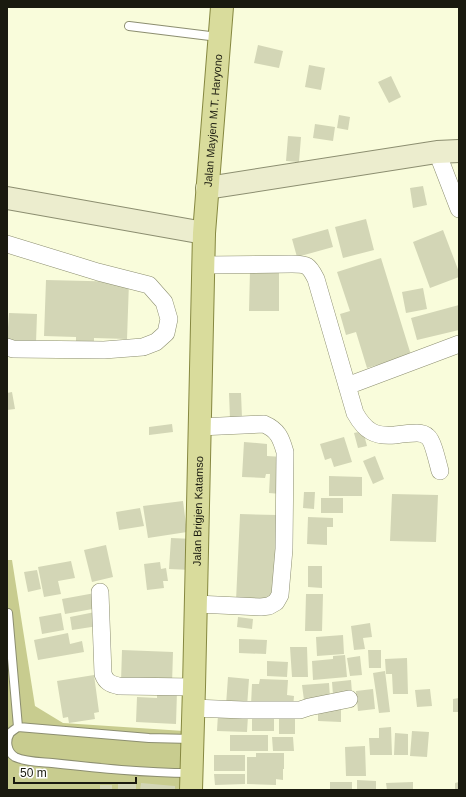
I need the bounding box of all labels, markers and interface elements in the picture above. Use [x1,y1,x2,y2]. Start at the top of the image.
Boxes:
street label: Jalan Mayjen M.T. Haryono [202,54,224,187]
street label: Jalan Brigjen Katamso [191,456,205,566]
scale bar [14,759,136,785]
text: 50 m [20,766,47,780]

